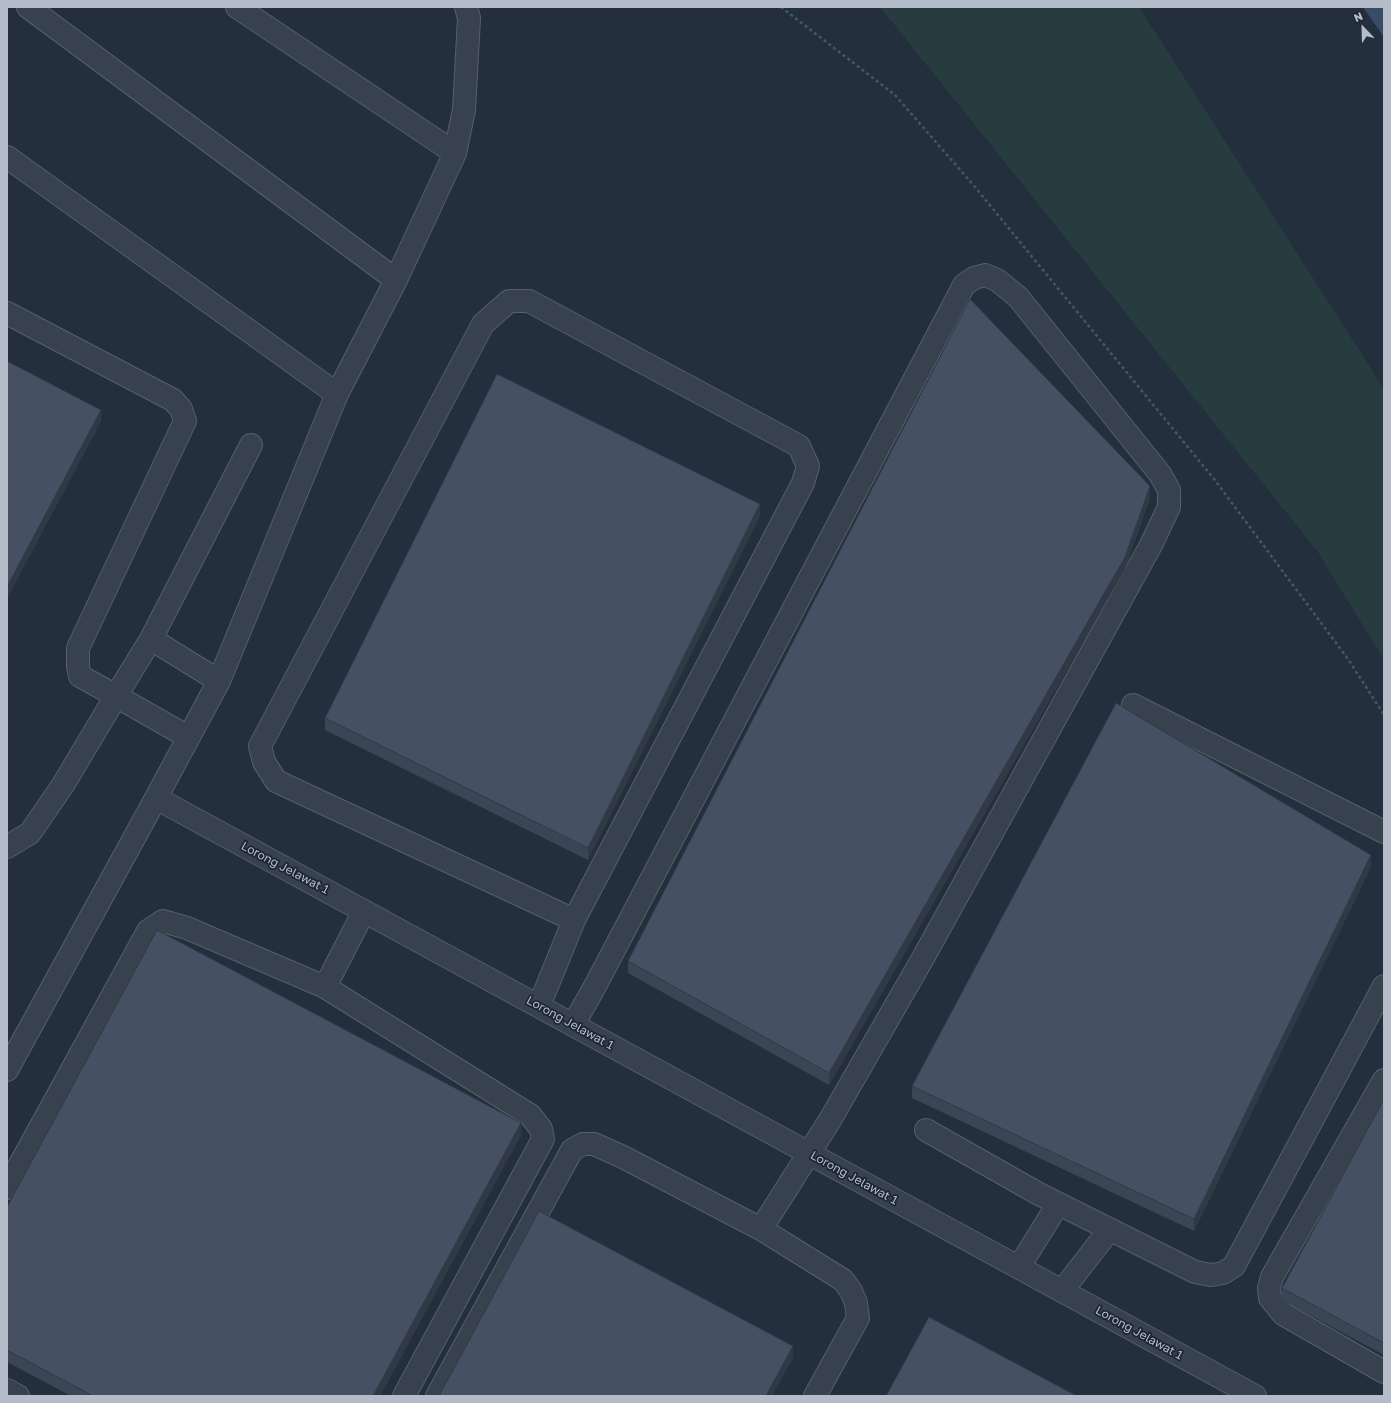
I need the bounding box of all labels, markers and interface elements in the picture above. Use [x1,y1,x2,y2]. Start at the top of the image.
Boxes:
north arrow [1343,8,1383,48]
text: N [1352,9,1365,24]
street label: Lorong Jelawat 1 [239,839,331,897]
street label: Lorong Jelawat 1 [524,993,616,1053]
street label: Lorong Jelawat 1 [808,1148,900,1208]
street label: Lorong Jelawat 1 [1093,1303,1185,1363]

